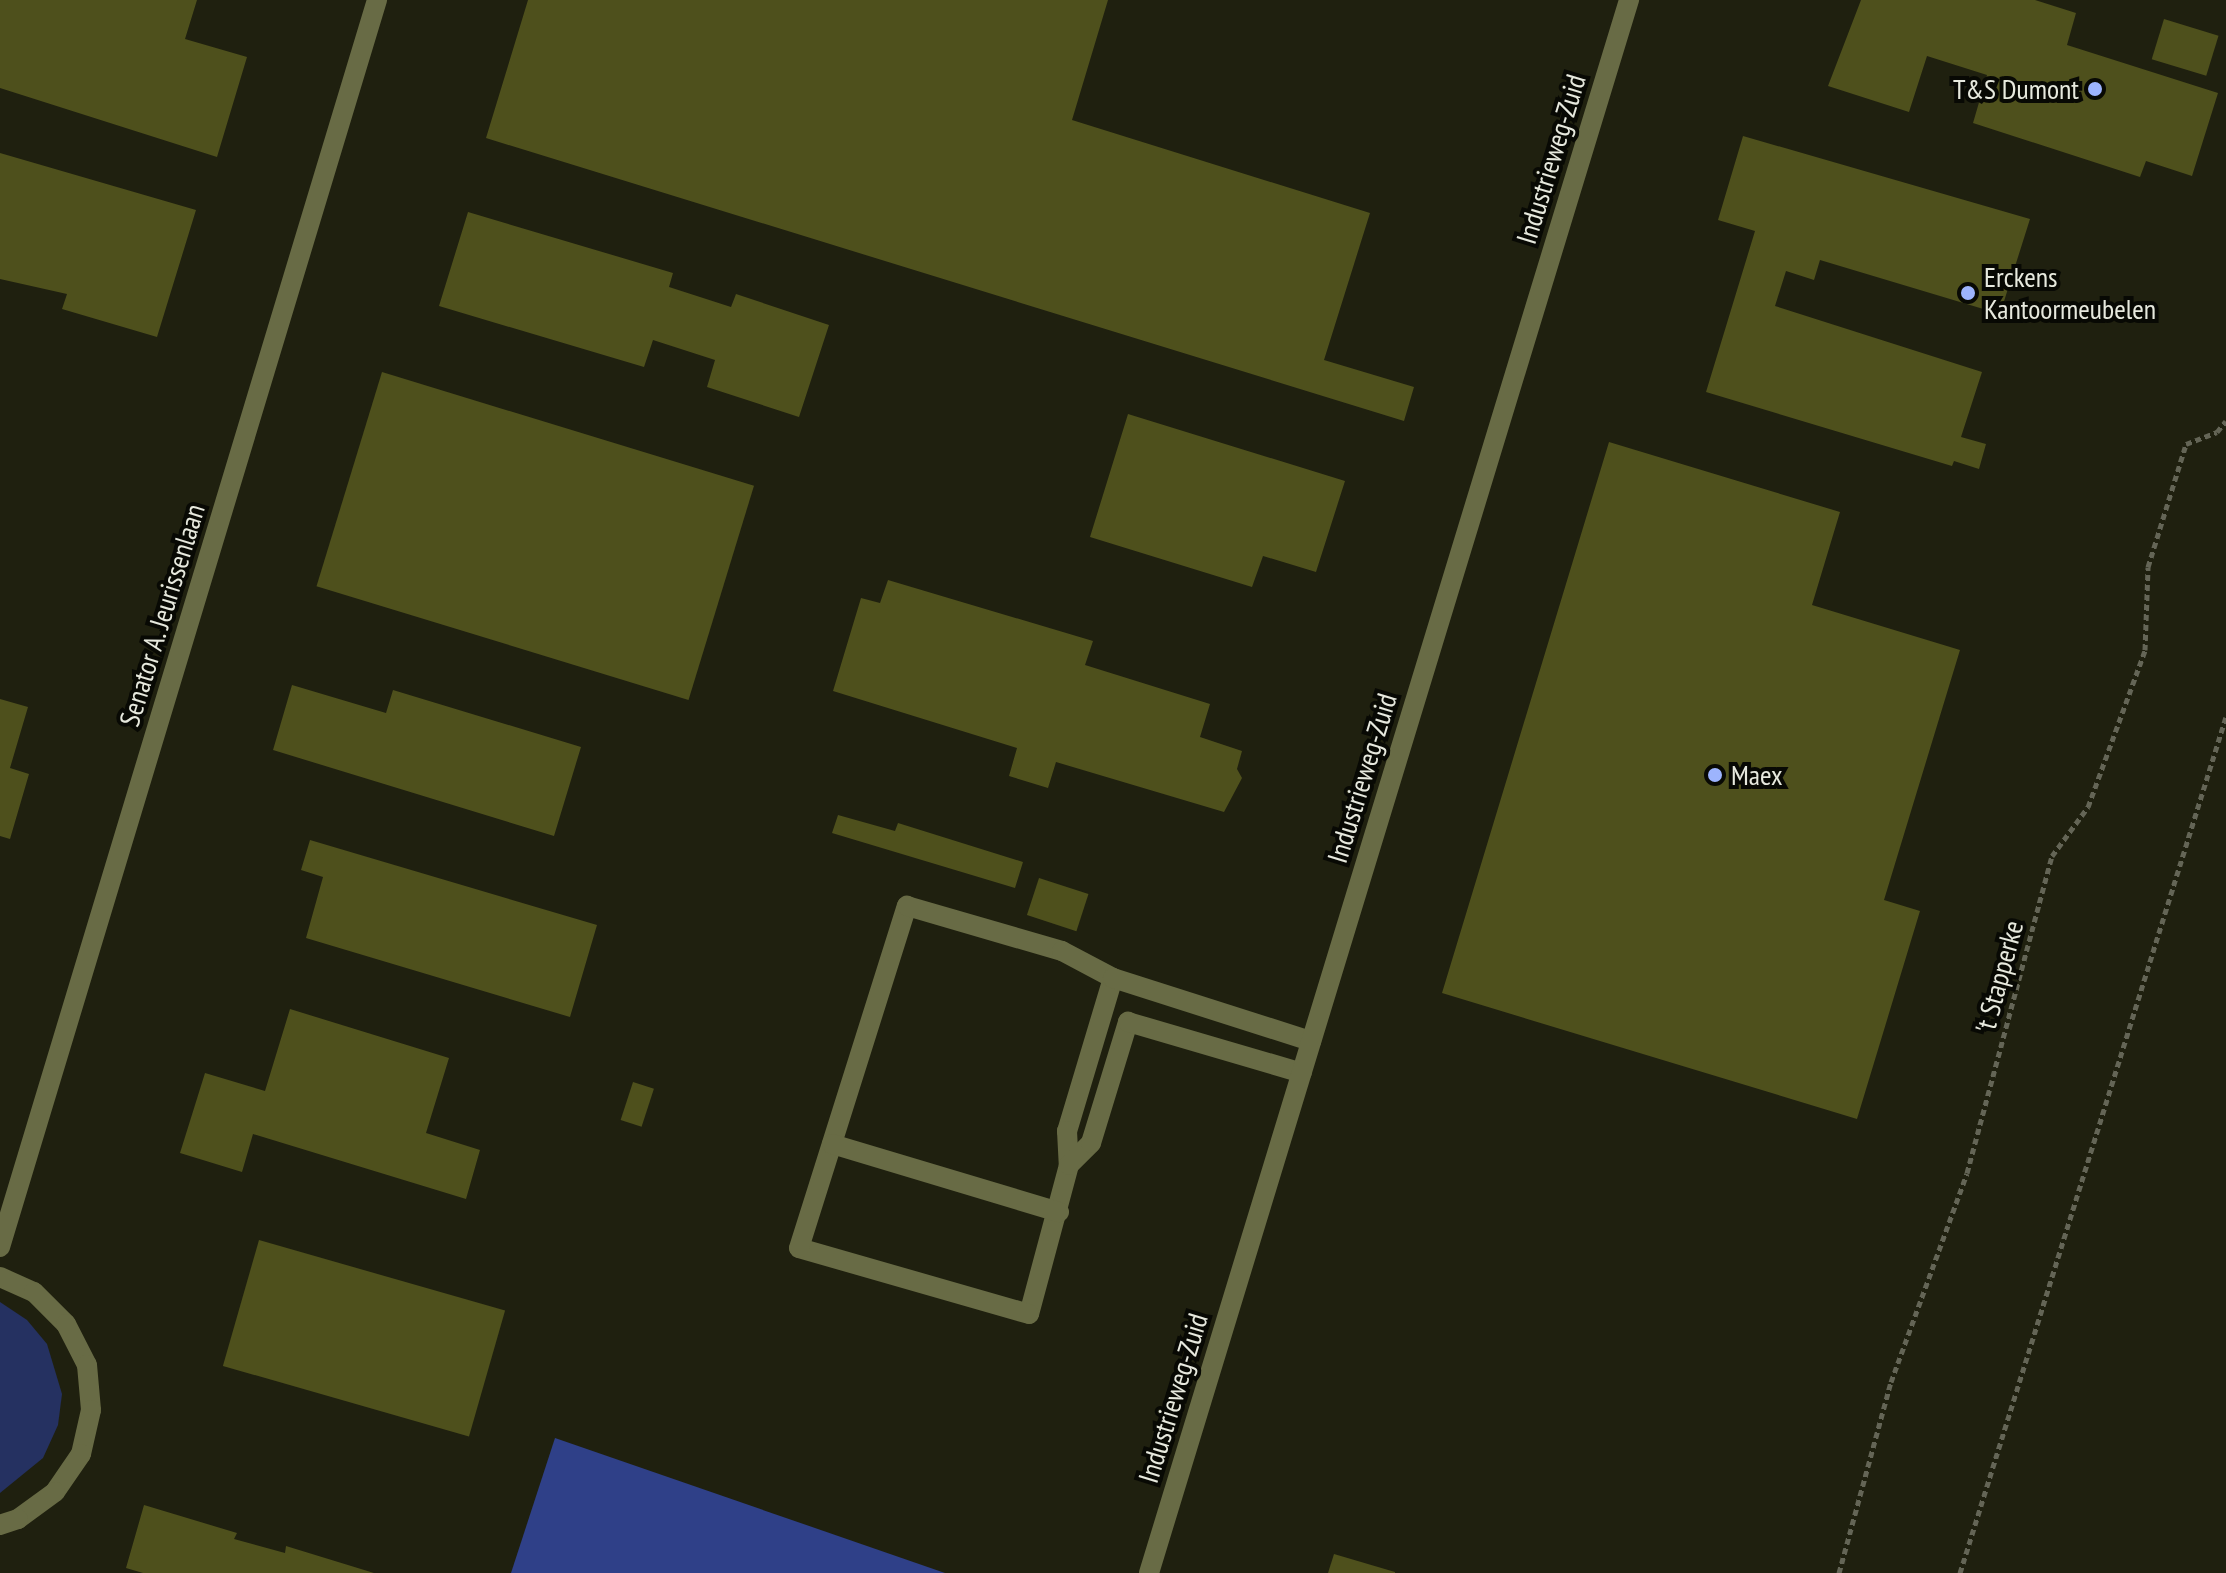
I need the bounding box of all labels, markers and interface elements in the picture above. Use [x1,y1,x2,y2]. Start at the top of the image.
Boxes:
street label: Industrieweg-Zuid [1509,70,1593,248]
place label: T&S Dumont [1953,72,2079,106]
marker: T&S Dumont [2086,80,2104,98]
place label: Erckens Kantoormeubelen [1984,260,2156,326]
marker: Erckens Kantoormeubelen [1959,284,1977,302]
street label: Senator A. Jeurissenlaan [112,499,212,731]
street label: Industrieweg-Zuid [1320,689,1404,867]
place label: Maex [1731,758,1783,792]
marker: Maex [1706,766,1724,784]
street label: 't Stapperke [1968,917,2030,1037]
street label: Industrieweg-Zuid [1131,1309,1215,1487]

